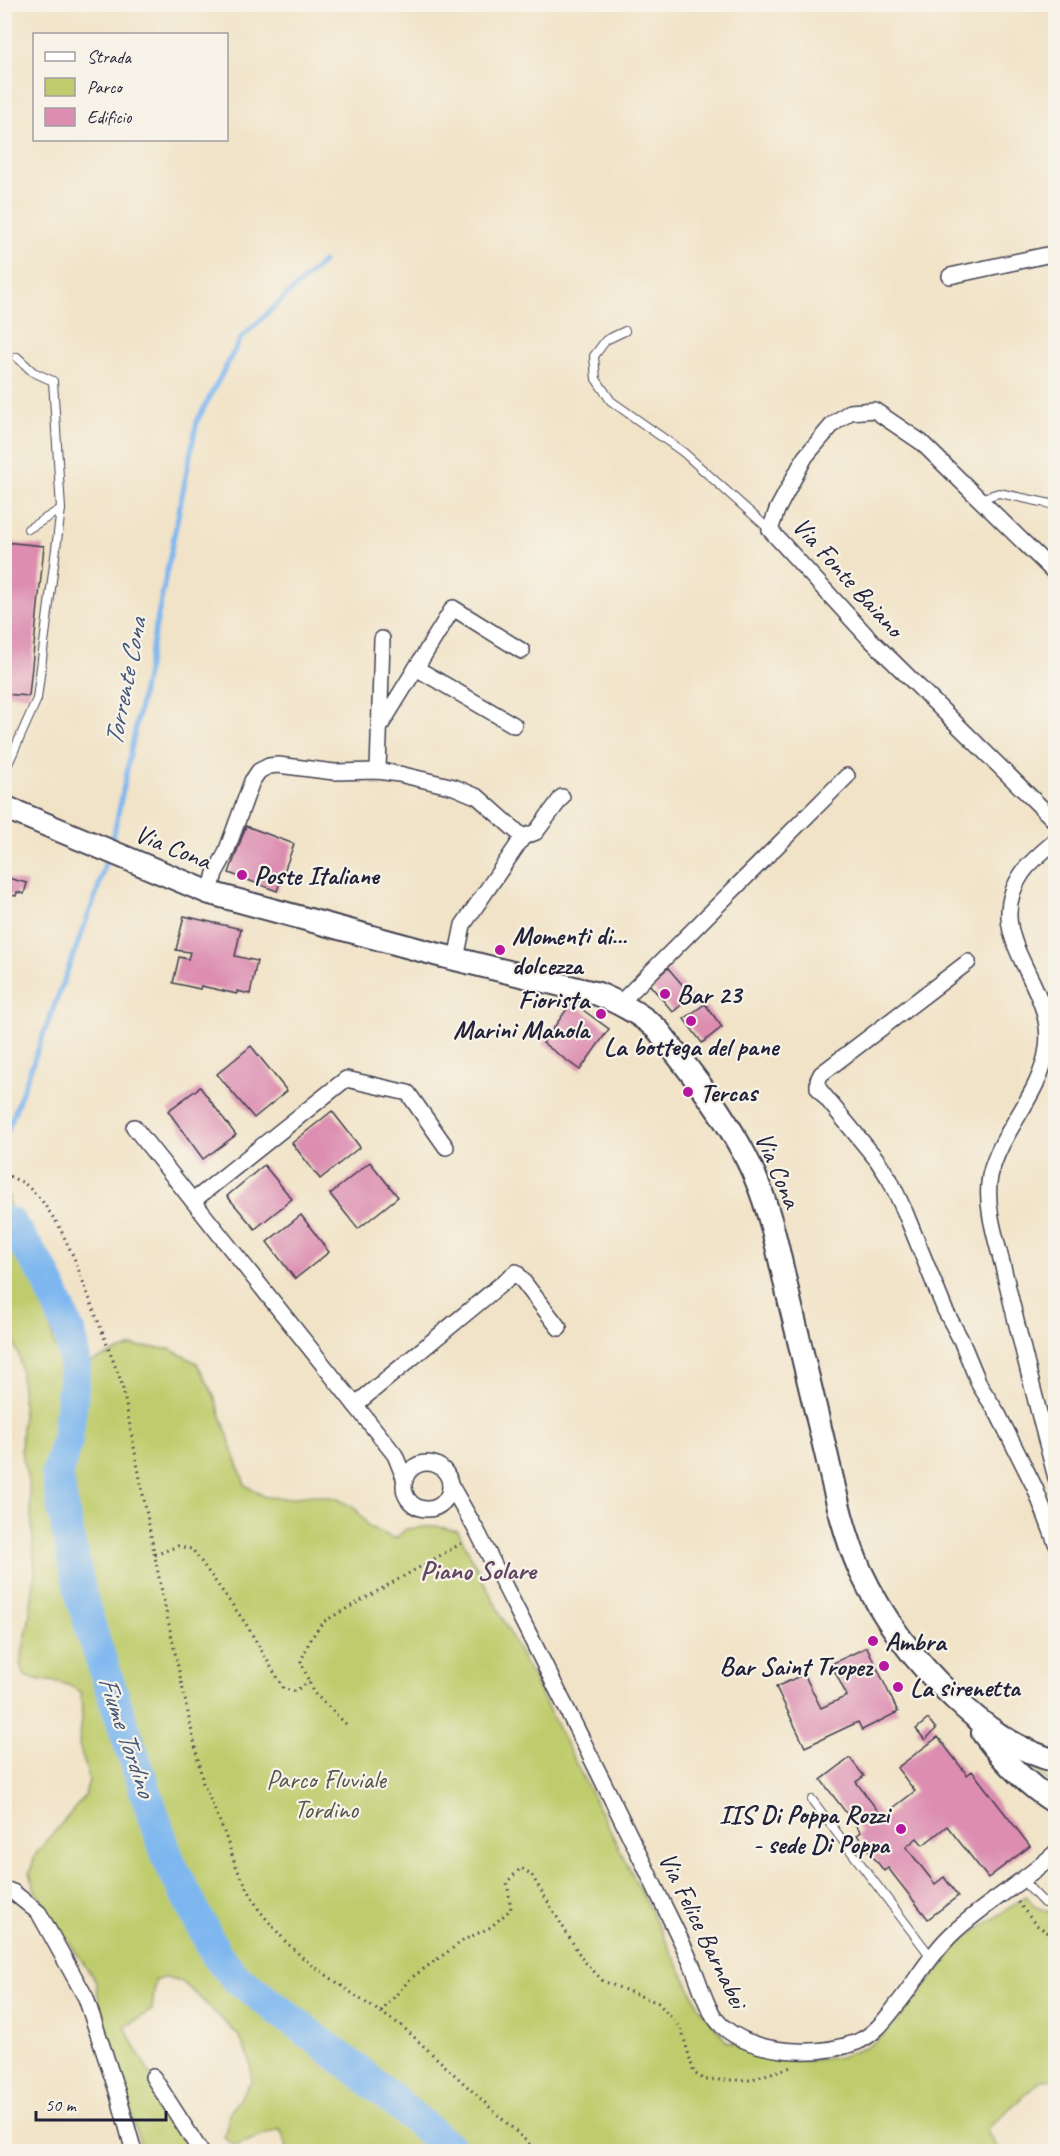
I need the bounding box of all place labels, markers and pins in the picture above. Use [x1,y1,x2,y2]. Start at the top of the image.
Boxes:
place label: Poste Italiane [254,859,381,892]
marker: Poste Italiane [235,868,249,882]
place label: Momenti di... dolcezza [512,919,628,982]
marker: Momenti di... dolcezza [493,943,507,957]
place label: Bar 23 [677,978,744,1011]
place label: Fiorista Marini Manola [453,983,591,1046]
marker: Bar 23 [658,987,672,1001]
marker: Fiorista Marini Manola [594,1007,608,1021]
marker: La bottega del pane [684,1014,698,1028]
place label: La bottega del pane [604,1030,781,1063]
place label: Tercas [700,1076,760,1109]
marker: Tercas [681,1085,695,1099]
place label: Ambra [885,1625,948,1658]
marker: Ambra [866,1634,880,1648]
place label: Bar Saint Tropez [720,1650,874,1683]
marker: Bar Saint Tropez [877,1659,891,1673]
place label: La sirenetta [910,1671,1022,1704]
marker: La sirenetta [891,1680,905,1694]
place label: IIS Di Poppa Rozzi - sede Di Poppa [719,1798,892,1861]
marker: IIS Di Poppa Rozzi - sede Di Poppa [894,1822,908,1836]

